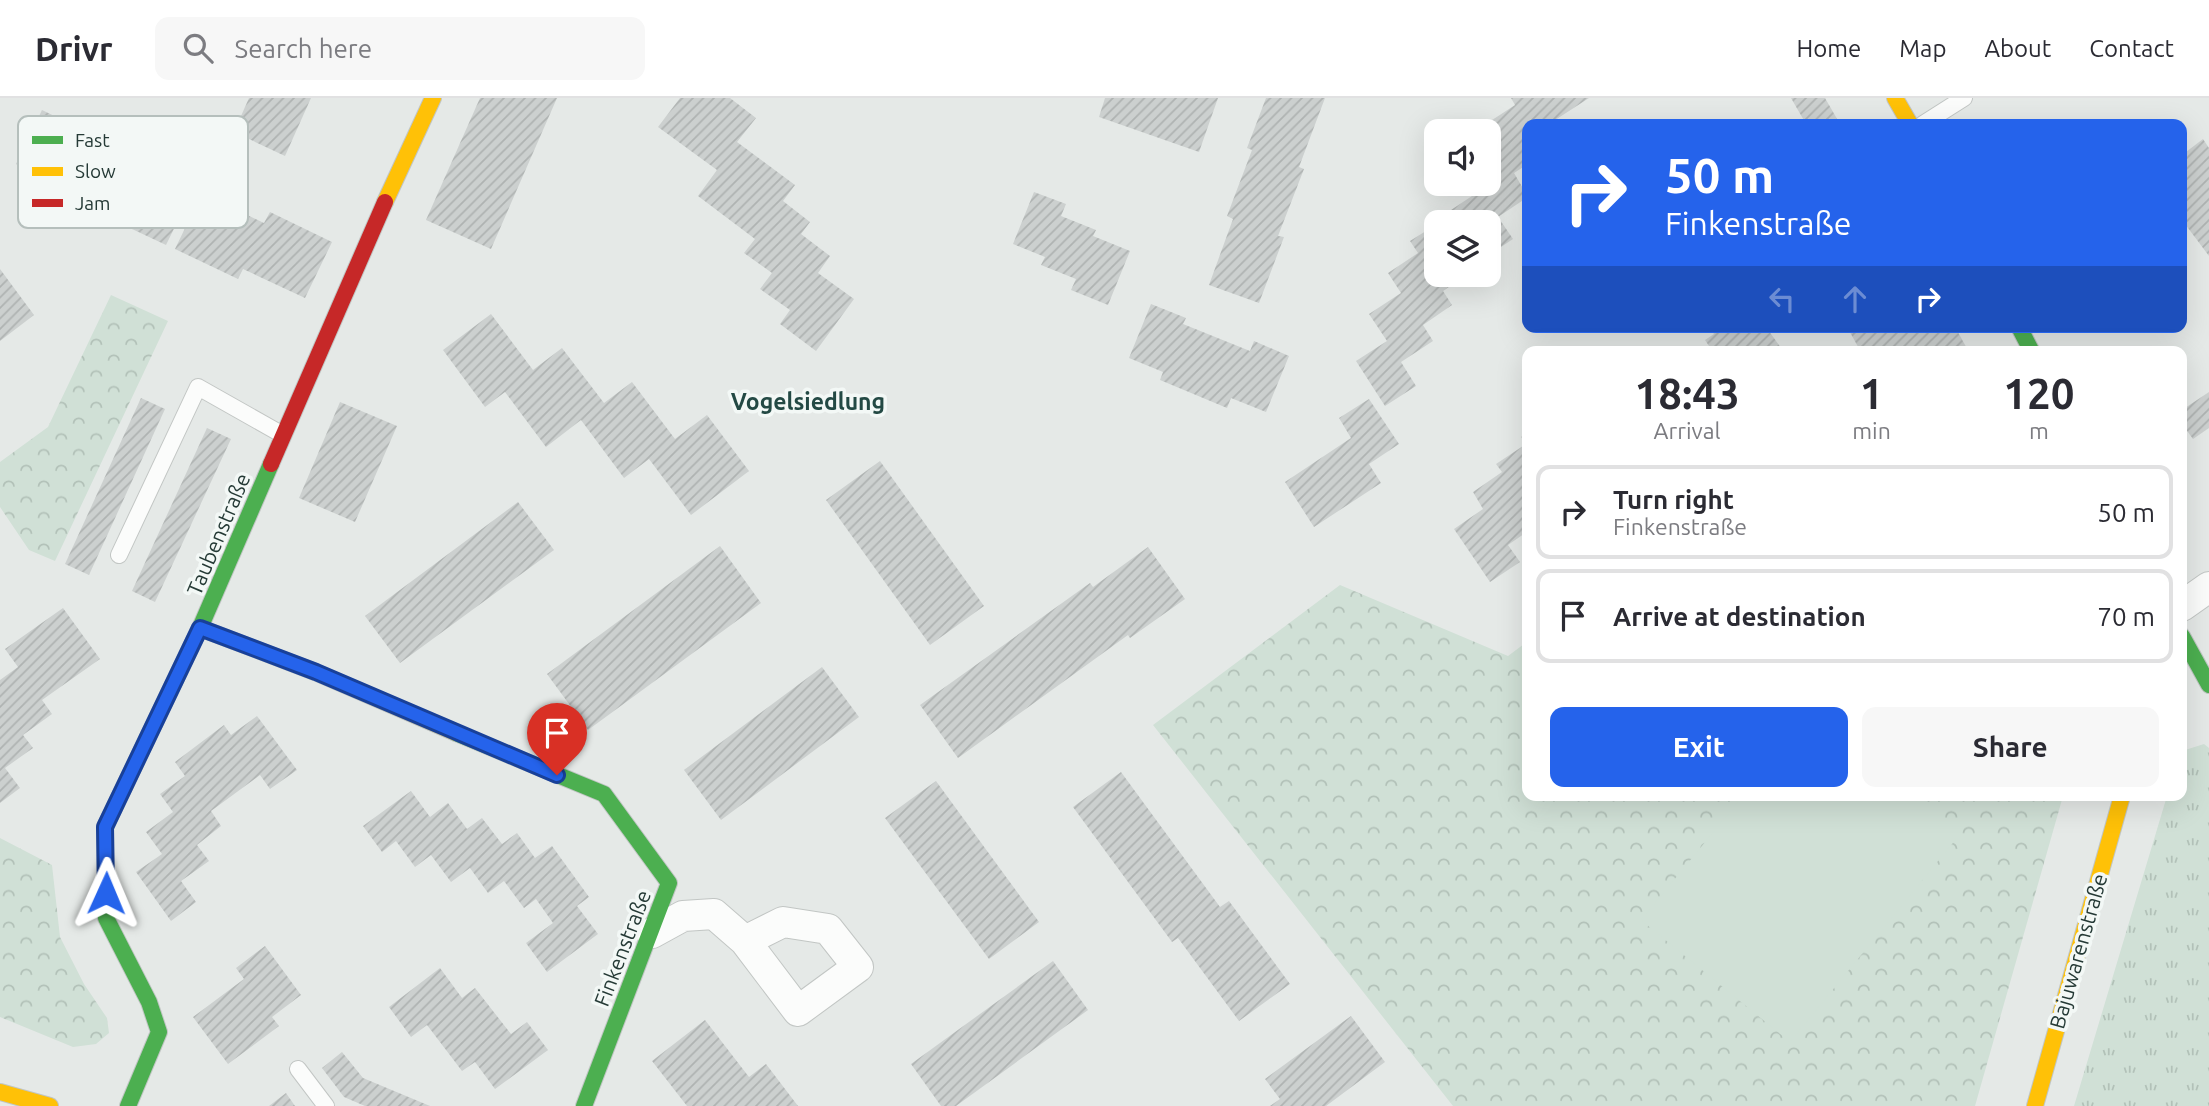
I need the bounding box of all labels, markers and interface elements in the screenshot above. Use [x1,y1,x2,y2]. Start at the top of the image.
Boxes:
search box [155,17,645,80]
icon: search [179,29,217,67]
text: Drivr [35,30,113,67]
text: Search here [235,34,372,63]
text: Home [1796,35,1861,62]
text: Map [1899,35,1946,62]
text: About [1984,35,2051,62]
text: Contact [2089,35,2174,62]
legend [18,116,248,228]
map controls [1424,119,1501,287]
button: sound [1424,119,1501,196]
text: Fast [75,129,110,151]
icon: right [1550,147,1641,238]
text: 50 m [1665,147,1774,202]
text: Slow [75,160,116,182]
text: Jam [75,192,111,214]
text: Finkenstraße [1665,205,1851,241]
button: layers [1424,210,1501,287]
icon: left [1763,280,1801,318]
icon: ahead [1836,280,1874,318]
icon: right [1909,280,1947,318]
text: 18:43 [1635,370,1740,417]
text: 1 [1860,370,1883,417]
text: 120 [2003,370,2074,417]
district label: Vogelsiedlung [731,389,885,414]
text: Arrival [1654,418,1721,443]
text: min [1852,418,1891,443]
text: m [2029,418,2049,443]
street label: Taubenstraße [182,470,254,598]
text: Turn right [1613,485,1734,514]
icon: right [1554,493,1592,531]
text: 50 m [2097,498,2155,527]
text: Finkenstraße [1613,514,1747,539]
icon: arrive [1554,597,1592,635]
text: Arrive at destination [1613,602,1866,631]
text: 70 m [2097,602,2155,631]
pin [527,703,587,775]
button: Exit [1550,707,1848,787]
button: Share [1862,707,2159,787]
icon: arrive [538,714,576,752]
position arrow [69,856,143,930]
street label: Bajuwarenstraße [2044,871,2112,1031]
street label: Finkenstraße [589,887,655,1009]

